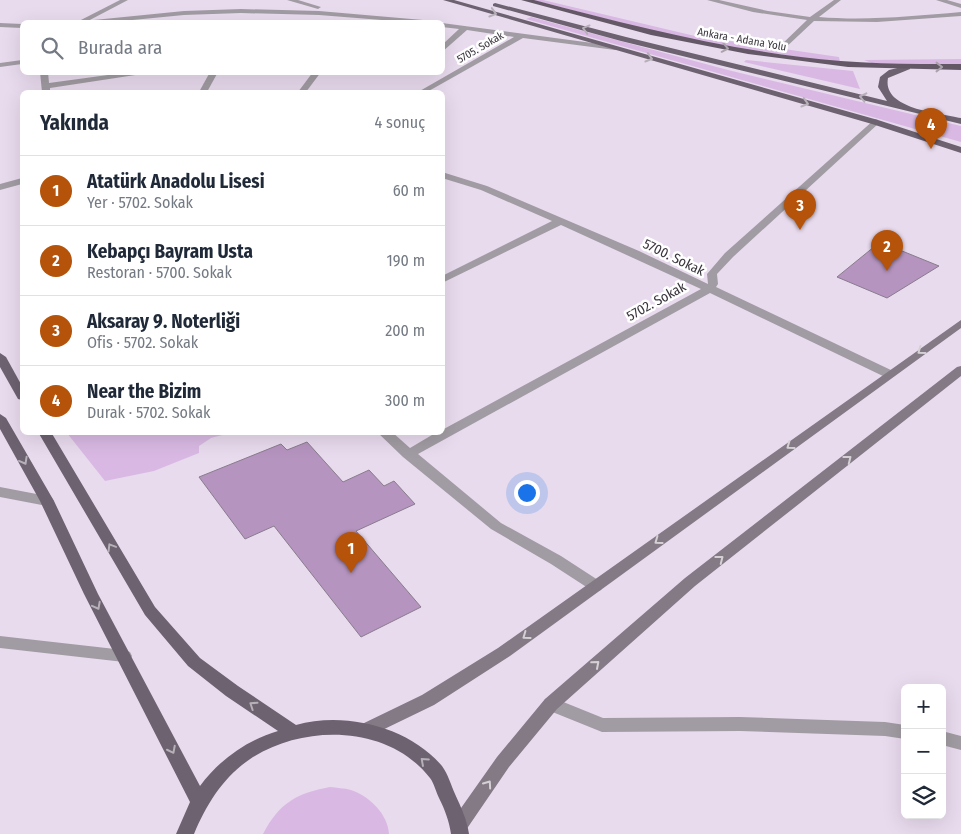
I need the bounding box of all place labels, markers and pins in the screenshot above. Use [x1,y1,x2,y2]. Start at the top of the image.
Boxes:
pin: 4 [915,108,947,149]
pin: 3 [784,189,816,230]
pin: 2 [871,230,903,271]
pin: 1 [335,532,367,573]

